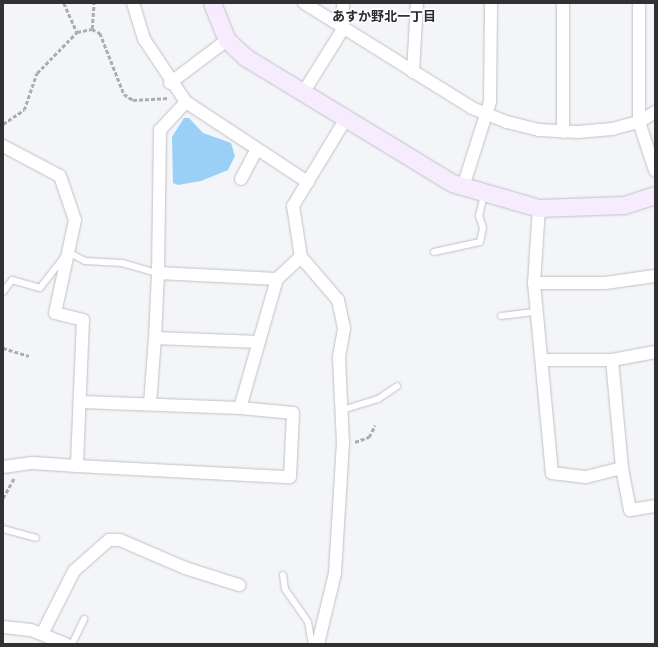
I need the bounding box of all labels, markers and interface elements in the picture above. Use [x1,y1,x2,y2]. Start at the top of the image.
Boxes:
district label: あすか野北一丁目 [332,10,436,26]

